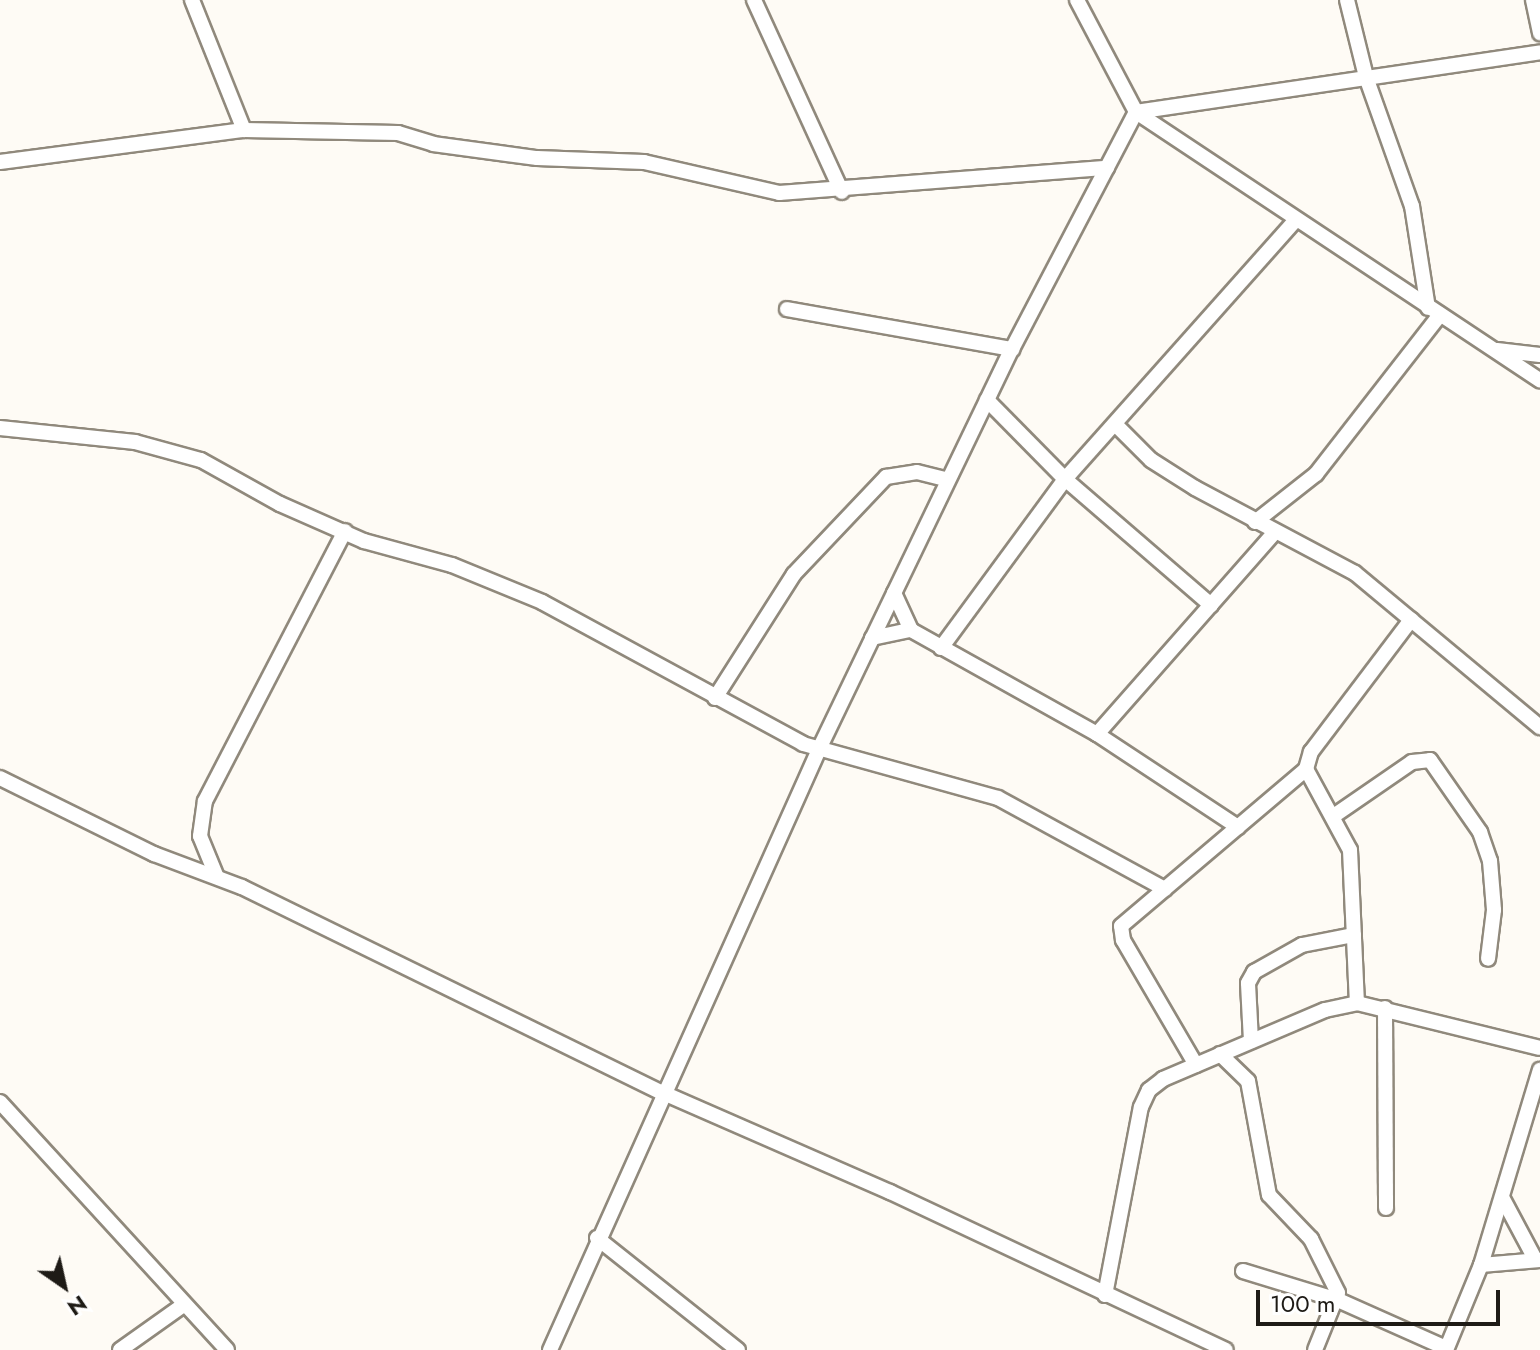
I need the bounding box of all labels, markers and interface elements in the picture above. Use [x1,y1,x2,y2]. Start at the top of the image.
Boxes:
north arrow [24,1246,104,1326]
scale bar [1260,1274,1504,1324]
text: 100 m [1270,1286,1336,1321]
text: N [61,1288,94,1324]

